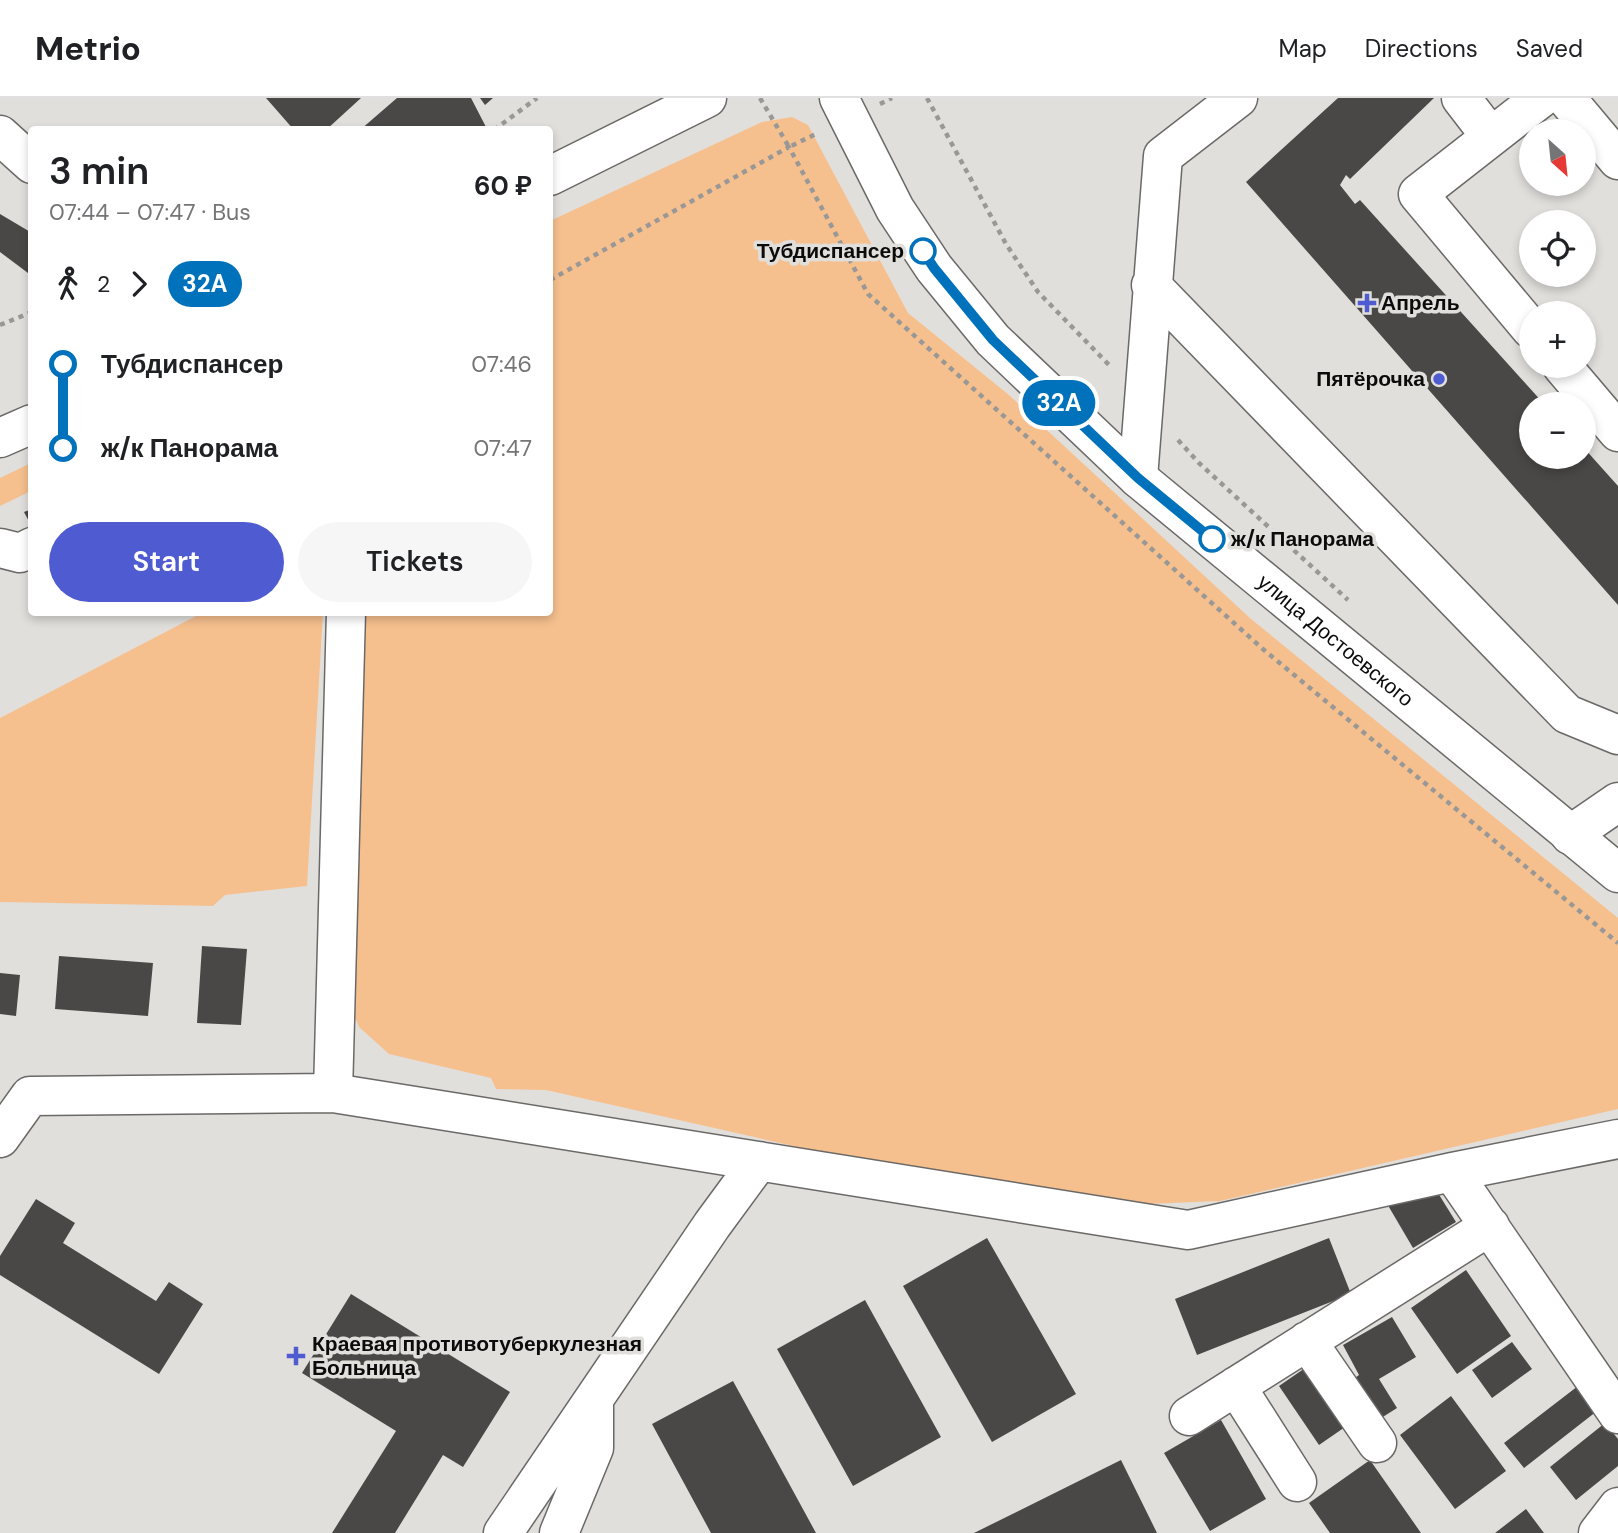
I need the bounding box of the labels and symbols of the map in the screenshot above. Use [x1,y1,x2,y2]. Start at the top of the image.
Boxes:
north arrow [1519,119,1596,196]
place label: Тубдиспансер [757,237,904,265]
marker: Тубдиспансер [910,238,936,264]
place label: Апрель [1381,289,1460,317]
marker: Апрель [1359,295,1375,311]
place label: Пятёрочка [1316,365,1425,393]
marker: Пятёрочка [1431,371,1447,387]
line badge: 32A [1019,380,1099,426]
place label: ж/к Панорама [1230,525,1374,553]
marker: ж/к Панорама [1199,526,1225,552]
street label: улица Достоевского [1252,568,1419,713]
place label: Краевая противотуберкулезная Больница [312,1330,642,1382]
marker: Краевая противотуберкулезная Больница [286,1346,306,1366]

